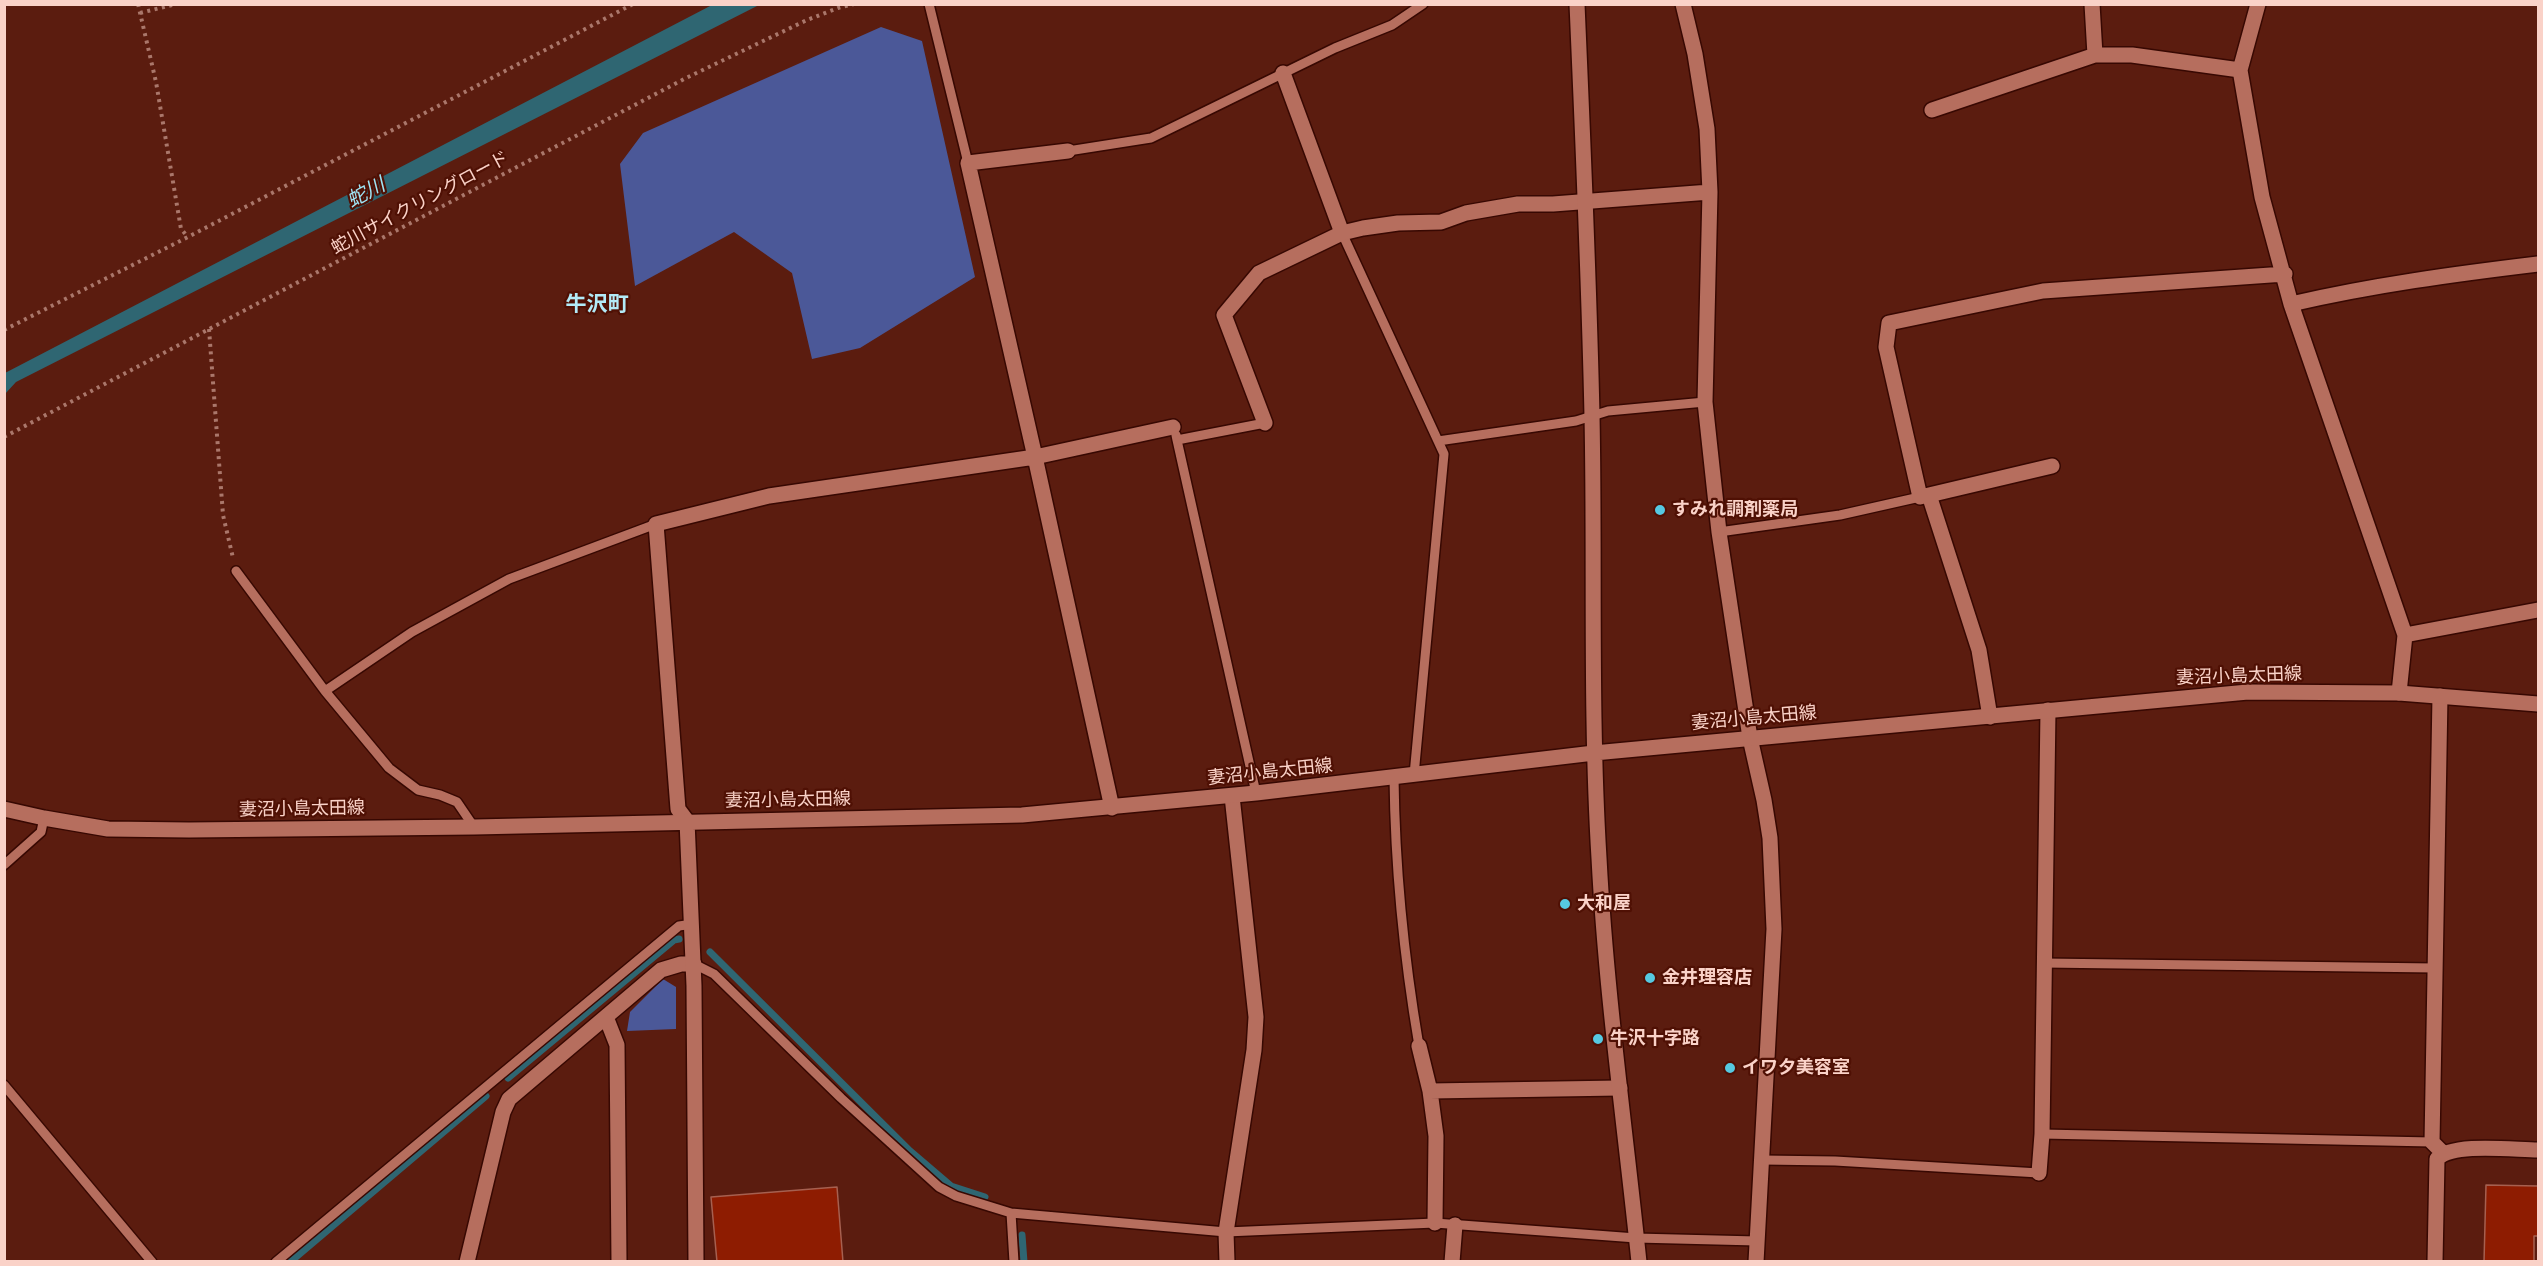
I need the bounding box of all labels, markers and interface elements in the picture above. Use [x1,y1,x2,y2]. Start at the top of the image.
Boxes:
street label: 蛇川サイクリングロード [328,147,512,259]
water label: 蛇川 [343,173,389,213]
district label: 牛沢町 [566,292,628,318]
place label: すみれ調剤薬局 [1672,499,1798,521]
marker: すみれ調剤薬局 [1653,503,1667,517]
street label: 妻沼小島太田線 [2176,663,2302,689]
street label: 妻沼小島太田線 [1690,702,1818,734]
street label: 妻沼小島太田線 [1206,755,1334,789]
street label: 妻沼小島太田線 [725,788,851,812]
street label: 妻沼小島太田線 [239,797,365,821]
place label: 大和屋 [1577,893,1631,915]
marker: 大和屋 [1558,897,1572,911]
place label: 金井理容店 [1662,967,1752,989]
marker: 金井理容店 [1643,971,1657,985]
place label: 牛沢十字路 [1610,1028,1700,1050]
marker: 牛沢十字路 [1591,1032,1605,1046]
place label: イワ夕美容室 [1742,1057,1850,1079]
marker: イワ夕美容室 [1723,1061,1737,1075]

